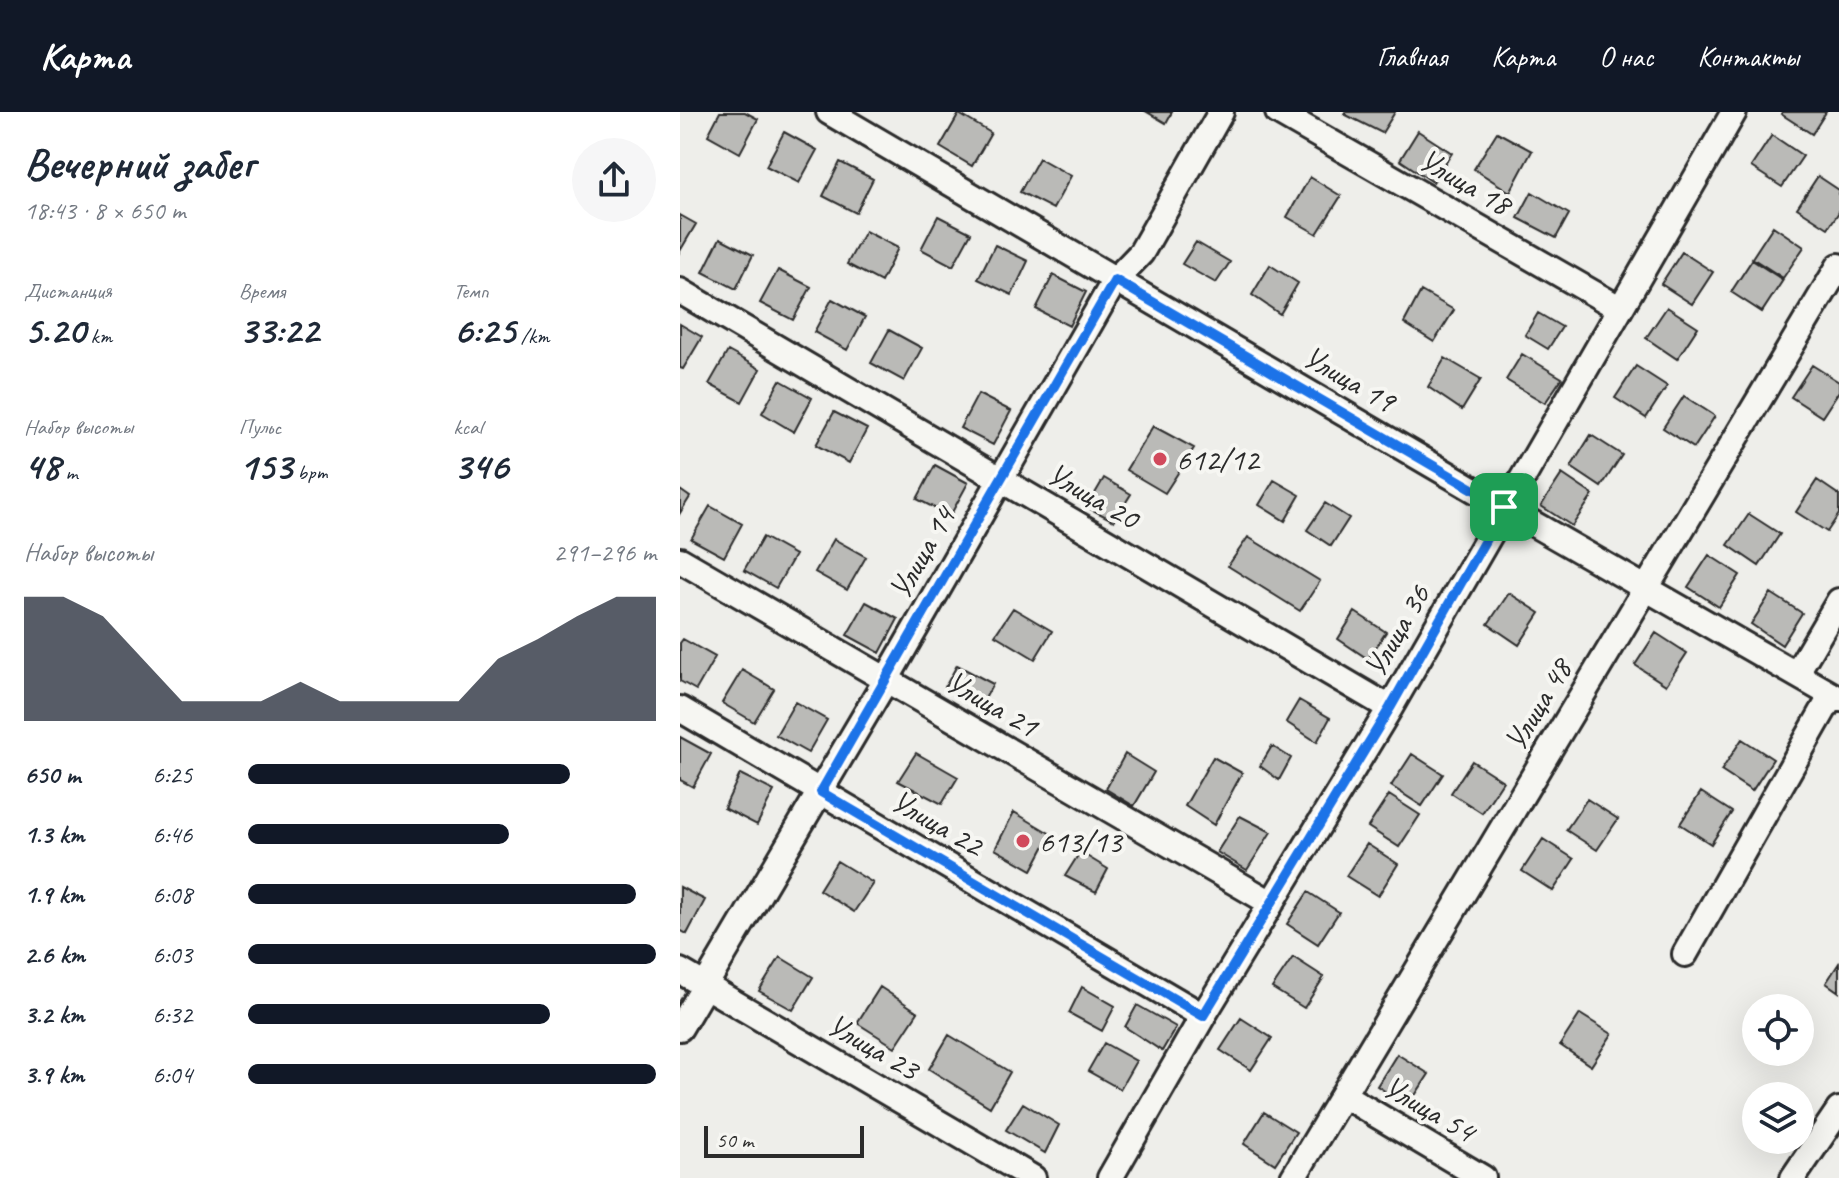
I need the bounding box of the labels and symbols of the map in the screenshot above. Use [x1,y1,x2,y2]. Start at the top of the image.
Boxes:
street label: Улица 18 [1412,139,1521,226]
street label: Улица 19 [1296,336,1405,423]
place label: 612/12 [1176,439,1261,480]
marker: 612/12 [1151,450,1169,468]
street label: Улица 20 [1040,453,1149,540]
pin [1470,473,1538,541]
street label: Улица 14 [879,496,967,606]
street label: Улица 36 [1354,576,1441,684]
street label: Улица 48 [1495,649,1583,758]
street label: Улица 21 [939,661,1047,748]
street label: Улица 22 [884,780,993,867]
place label: 613/13 [1039,821,1124,862]
marker: 613/13 [1014,832,1032,850]
street label: Улица 23 [820,1004,929,1091]
street label: Улица 54 [1376,1066,1486,1154]
scale bar [704,1122,864,1158]

